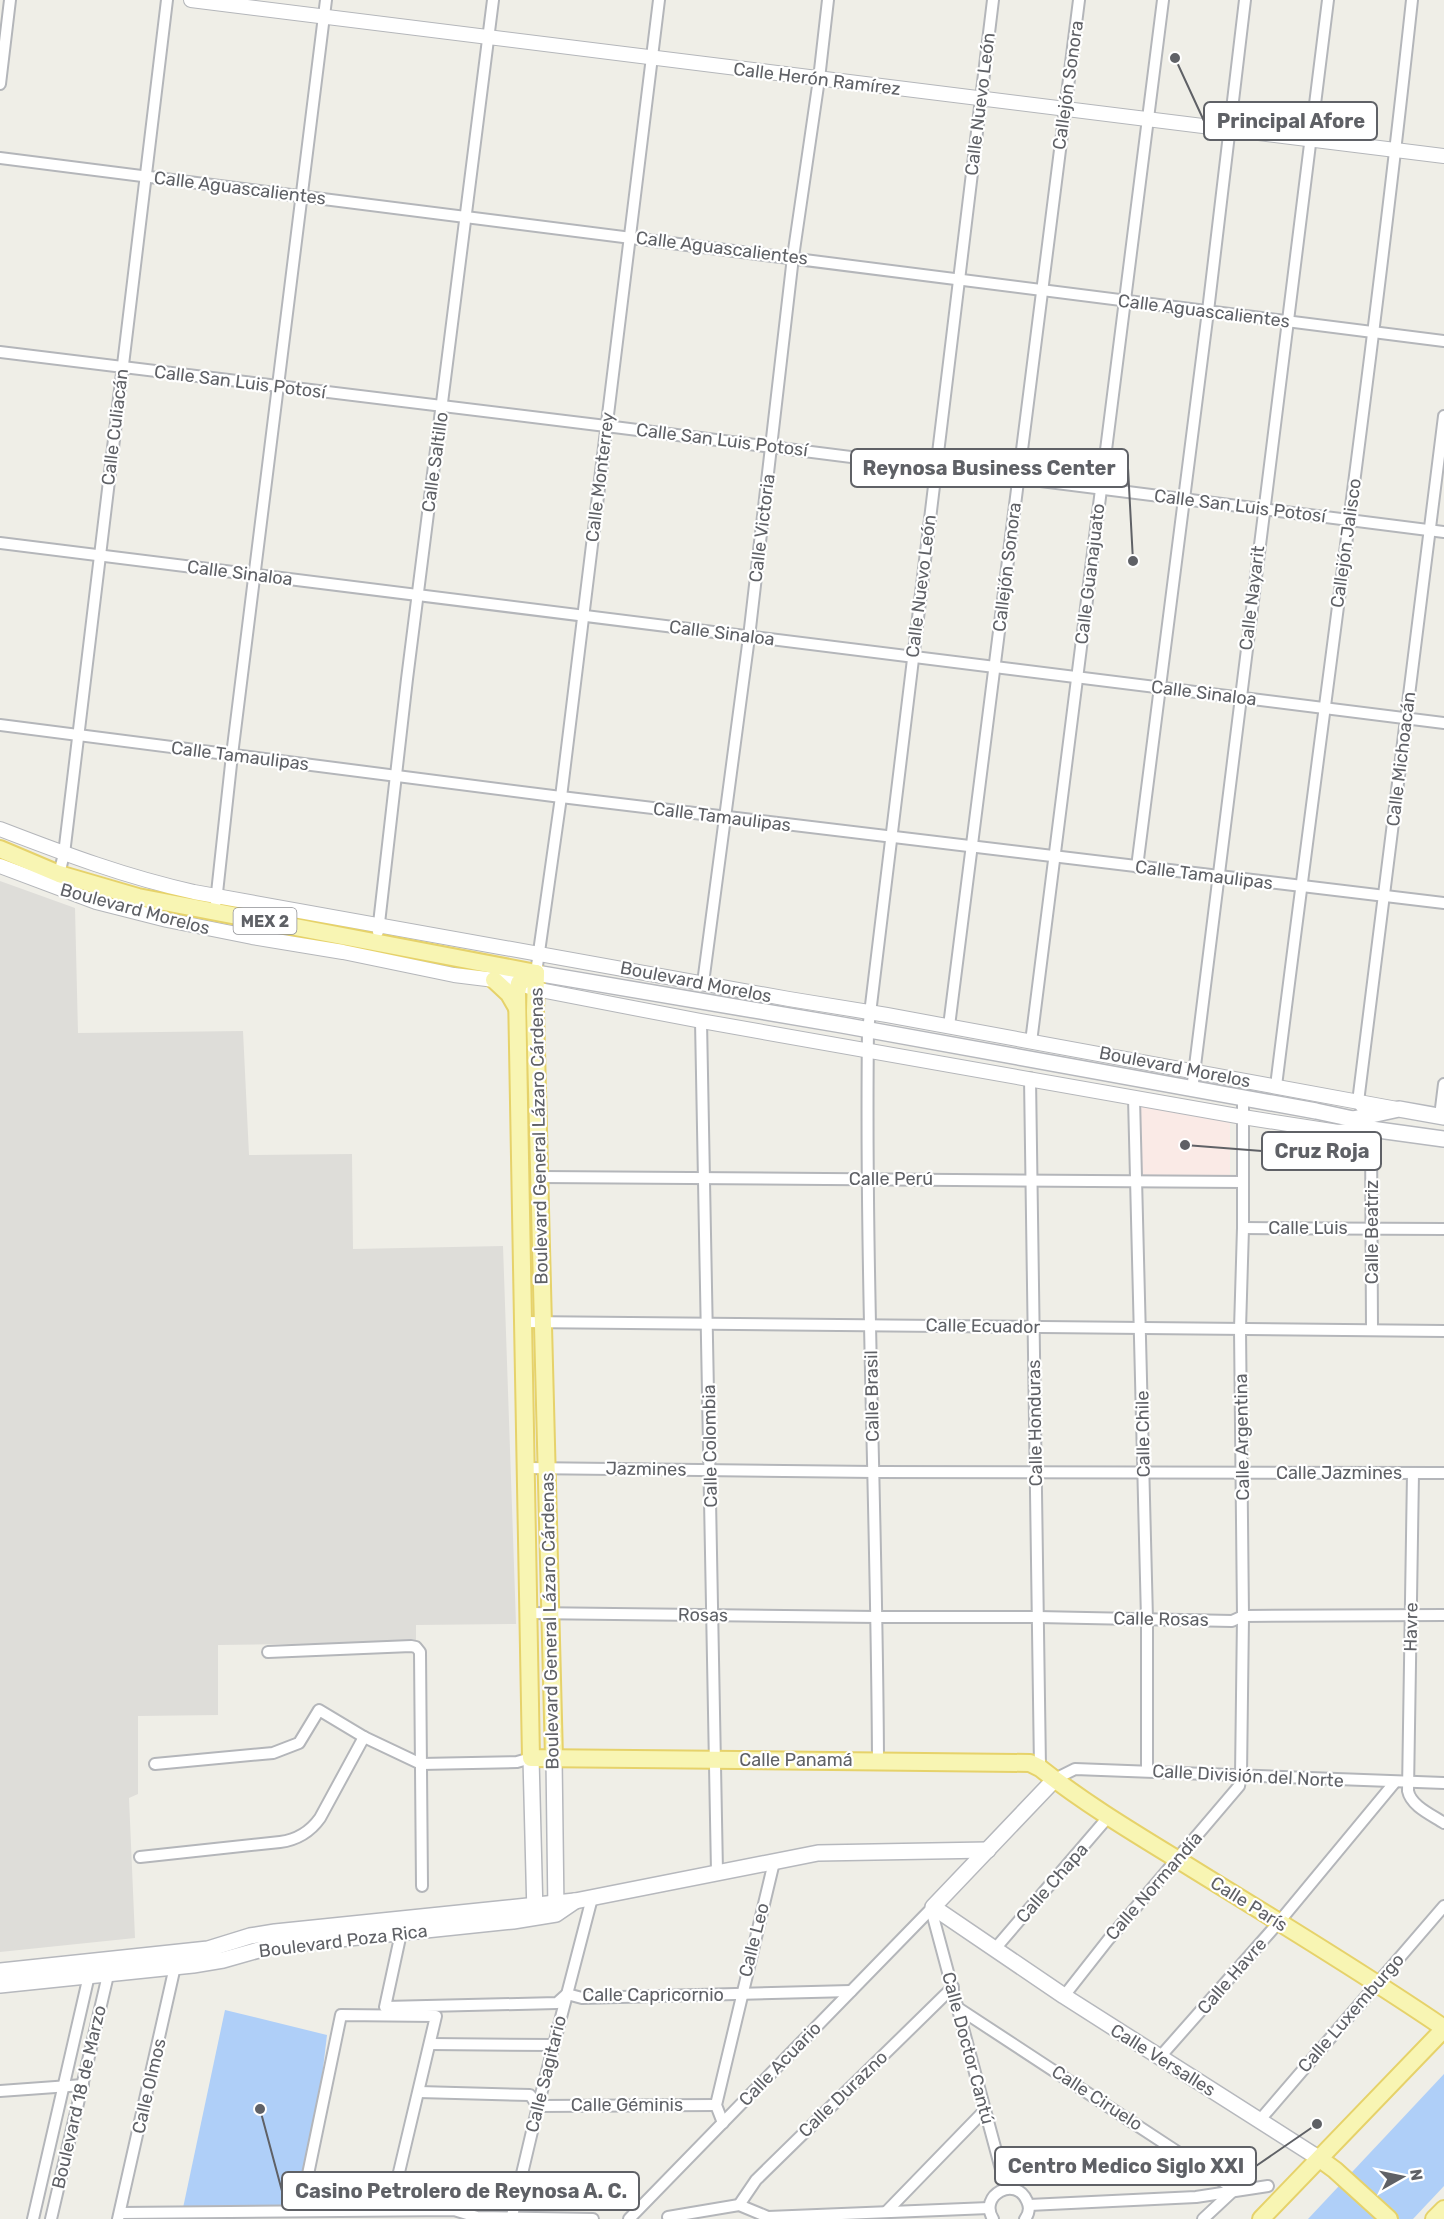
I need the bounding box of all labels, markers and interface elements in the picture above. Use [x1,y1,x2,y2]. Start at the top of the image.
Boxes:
street label: Callejón Sonora [1048,19,1088,151]
street label: Calle Nuevo León [960,31,1000,177]
street label: Calle Herón Ramírez [732,58,902,100]
callout: Principal Afore [1204,102,1377,140]
text: Principal Afore [1217,109,1365,133]
street label: Calle Aguascalientes [153,167,327,209]
street label: Calle Aguascalientes [635,227,809,269]
street label: Calle Aguascalientes [1117,290,1291,332]
street label: Calle San Luis Potosí [153,361,329,404]
street label: Calle Culiacán [97,367,133,487]
street label: Calle Saltillo [417,410,453,514]
street label: Calle Monterrey [581,411,619,543]
street label: Calle San Luis Potosí [635,419,811,462]
callout: Reynosa Business Center [851,449,1128,487]
text: Reynosa Business Center [862,456,1116,480]
street label: Calle Victoria [744,472,780,584]
street label: Callejón Jalisco [1326,477,1366,609]
street label: Calle San Luis Potosí [1153,485,1329,528]
street label: Callejón Sonora [988,501,1026,633]
street label: Calle Guanajuato [1070,502,1110,646]
street label: Calle Nuevo León [901,513,941,659]
street label: Calle Nayarit [1235,544,1269,652]
street label: Calle Sinaloa [186,556,294,590]
street label: Calle Sinaloa [668,616,776,650]
street label: Calle Sinaloa [1150,676,1258,710]
street label: Calle Michoacán [1382,690,1420,828]
street label: Calle Tamaulipas [170,737,310,775]
street label: Calle Tamaulipas [652,798,792,836]
street label: Calle Tamaulipas [1134,856,1274,894]
street label: Boulevard Morelos [58,878,212,940]
road number: MEX 2 [234,908,296,934]
street label: Boulevard Morelos [618,957,774,1007]
street label: Boulevard General Lázaro Cárdenas [525,987,553,1285]
street label: Boulevard Morelos [1097,1042,1253,1092]
callout: Cruz Roja [1262,1132,1381,1170]
text: Cruz Roja [1274,1139,1370,1163]
street label: Calle Perú [849,1168,933,1190]
street label: Calle Beatriz [1361,1180,1383,1284]
street label: Calle Luis [1268,1217,1348,1239]
street label: Calle Ecuador [926,1314,1041,1338]
street label: Calle Brasil [860,1350,884,1442]
street label: Calle Honduras [1023,1360,1047,1486]
street label: Calle Argentina [1230,1373,1254,1501]
street label: Calle Colombia [698,1384,722,1508]
street label: Calle Chile [1131,1390,1155,1478]
street label: Jazmines [605,1457,687,1481]
street label: Calle Jazmines [1276,1462,1402,1484]
street label: Boulevard General Lázaro Cárdenas [536,1472,564,1770]
street label: Havre [1400,1602,1422,1652]
street label: Rosas [678,1604,728,1626]
street label: Calle Rosas [1113,1607,1209,1631]
street label: Calle Panamá [739,1749,853,1771]
street label: Calle División del Norte [1152,1760,1344,1792]
street label: Calle Normandía [1101,1827,1207,1945]
street label: Calle Chapa [1011,1839,1093,1927]
street label: Calle París [1206,1872,1292,1936]
street label: Calle Leo [734,1901,774,1979]
street label: Boulevard Poza Rica [257,1920,429,1962]
street label: Calle Havre [1193,1933,1271,2019]
street label: Calle Luxemburgo [1293,1949,1409,2077]
street label: Calle Doctor Cantú [937,1970,999,2126]
street label: Calle Capricornio [582,1984,724,2006]
street label: Boulevard 18 de Marzo [47,2003,111,2191]
street label: Calle Sagitario [521,2013,571,2135]
street label: Calle Acuario [734,2017,826,2111]
street label: Calle Versalles [1106,2019,1220,2101]
street label: Calle Olmos [127,2036,171,2136]
street label: Calle Durazno [794,2046,892,2142]
street label: Calle Ciruelo [1047,2060,1147,2136]
street label: Calle Géminis [571,2094,683,2116]
callout: Centro Medico Siglo XXI [995,2147,1256,2185]
north arrow [1372,2147,1432,2207]
text: Centro Medico Siglo XXI [1008,2154,1244,2178]
text: N [1406,2168,1427,2182]
callout: Casino Petrolero de Reynosa A. C. [282,2172,639,2210]
text: Casino Petrolero de Reynosa A. C. [295,2179,627,2203]

